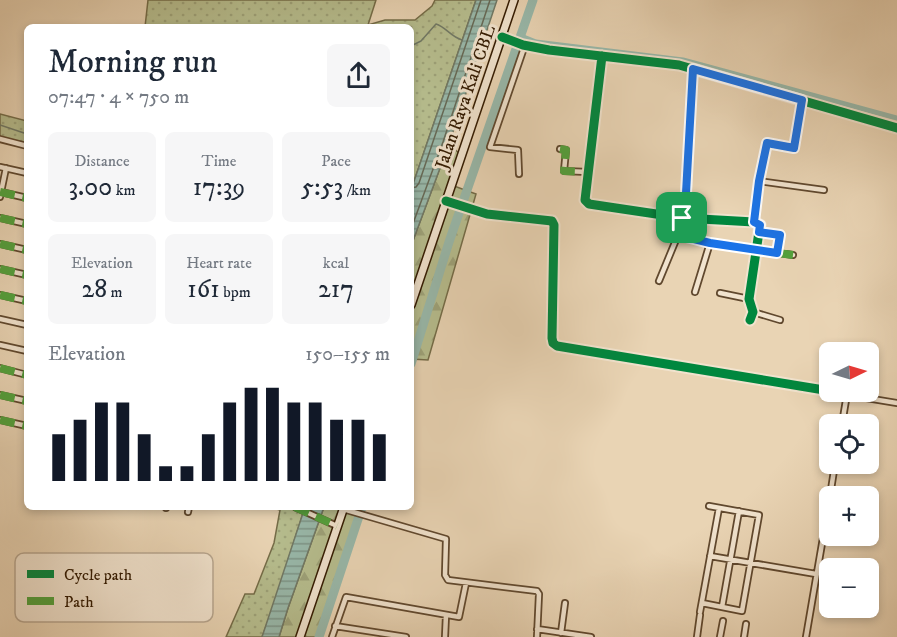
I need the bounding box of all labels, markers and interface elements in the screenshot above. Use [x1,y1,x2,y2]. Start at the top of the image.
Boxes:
street label: Jalan Raya Kali CBL [430,22,501,174]
text: Morning run [48,42,217,83]
button: share [327,44,390,107]
text: 07:47 · 4 × 750 m [48,85,189,110]
text: Distance [74,151,130,171]
text: Time [202,151,236,171]
text: Pace [321,151,351,171]
text: 3.00 [68,171,112,204]
text: 17:39 [193,171,245,204]
text: 5:53 [301,171,343,204]
text: km [112,180,136,200]
text: /km [343,180,371,200]
pin [656,192,707,243]
icon: arrive [665,201,698,234]
text: Elevation [71,253,133,273]
text: Heart rate [186,253,252,273]
text: kcal [323,253,349,273]
text: 28 [81,273,107,306]
text: 161 [187,273,220,306]
text: 217 [318,273,354,306]
text: m [107,282,123,302]
text: bpm [220,282,251,302]
text: Elevation [48,342,125,367]
text: 150–155 m [305,342,390,367]
north arrow [819,342,879,402]
map controls [819,342,879,618]
button: locate [819,414,879,474]
button: + [819,486,879,546]
legend [15,553,213,622]
button: − [819,558,879,618]
text: Cycle path [64,565,133,585]
text: Path [64,592,94,612]

